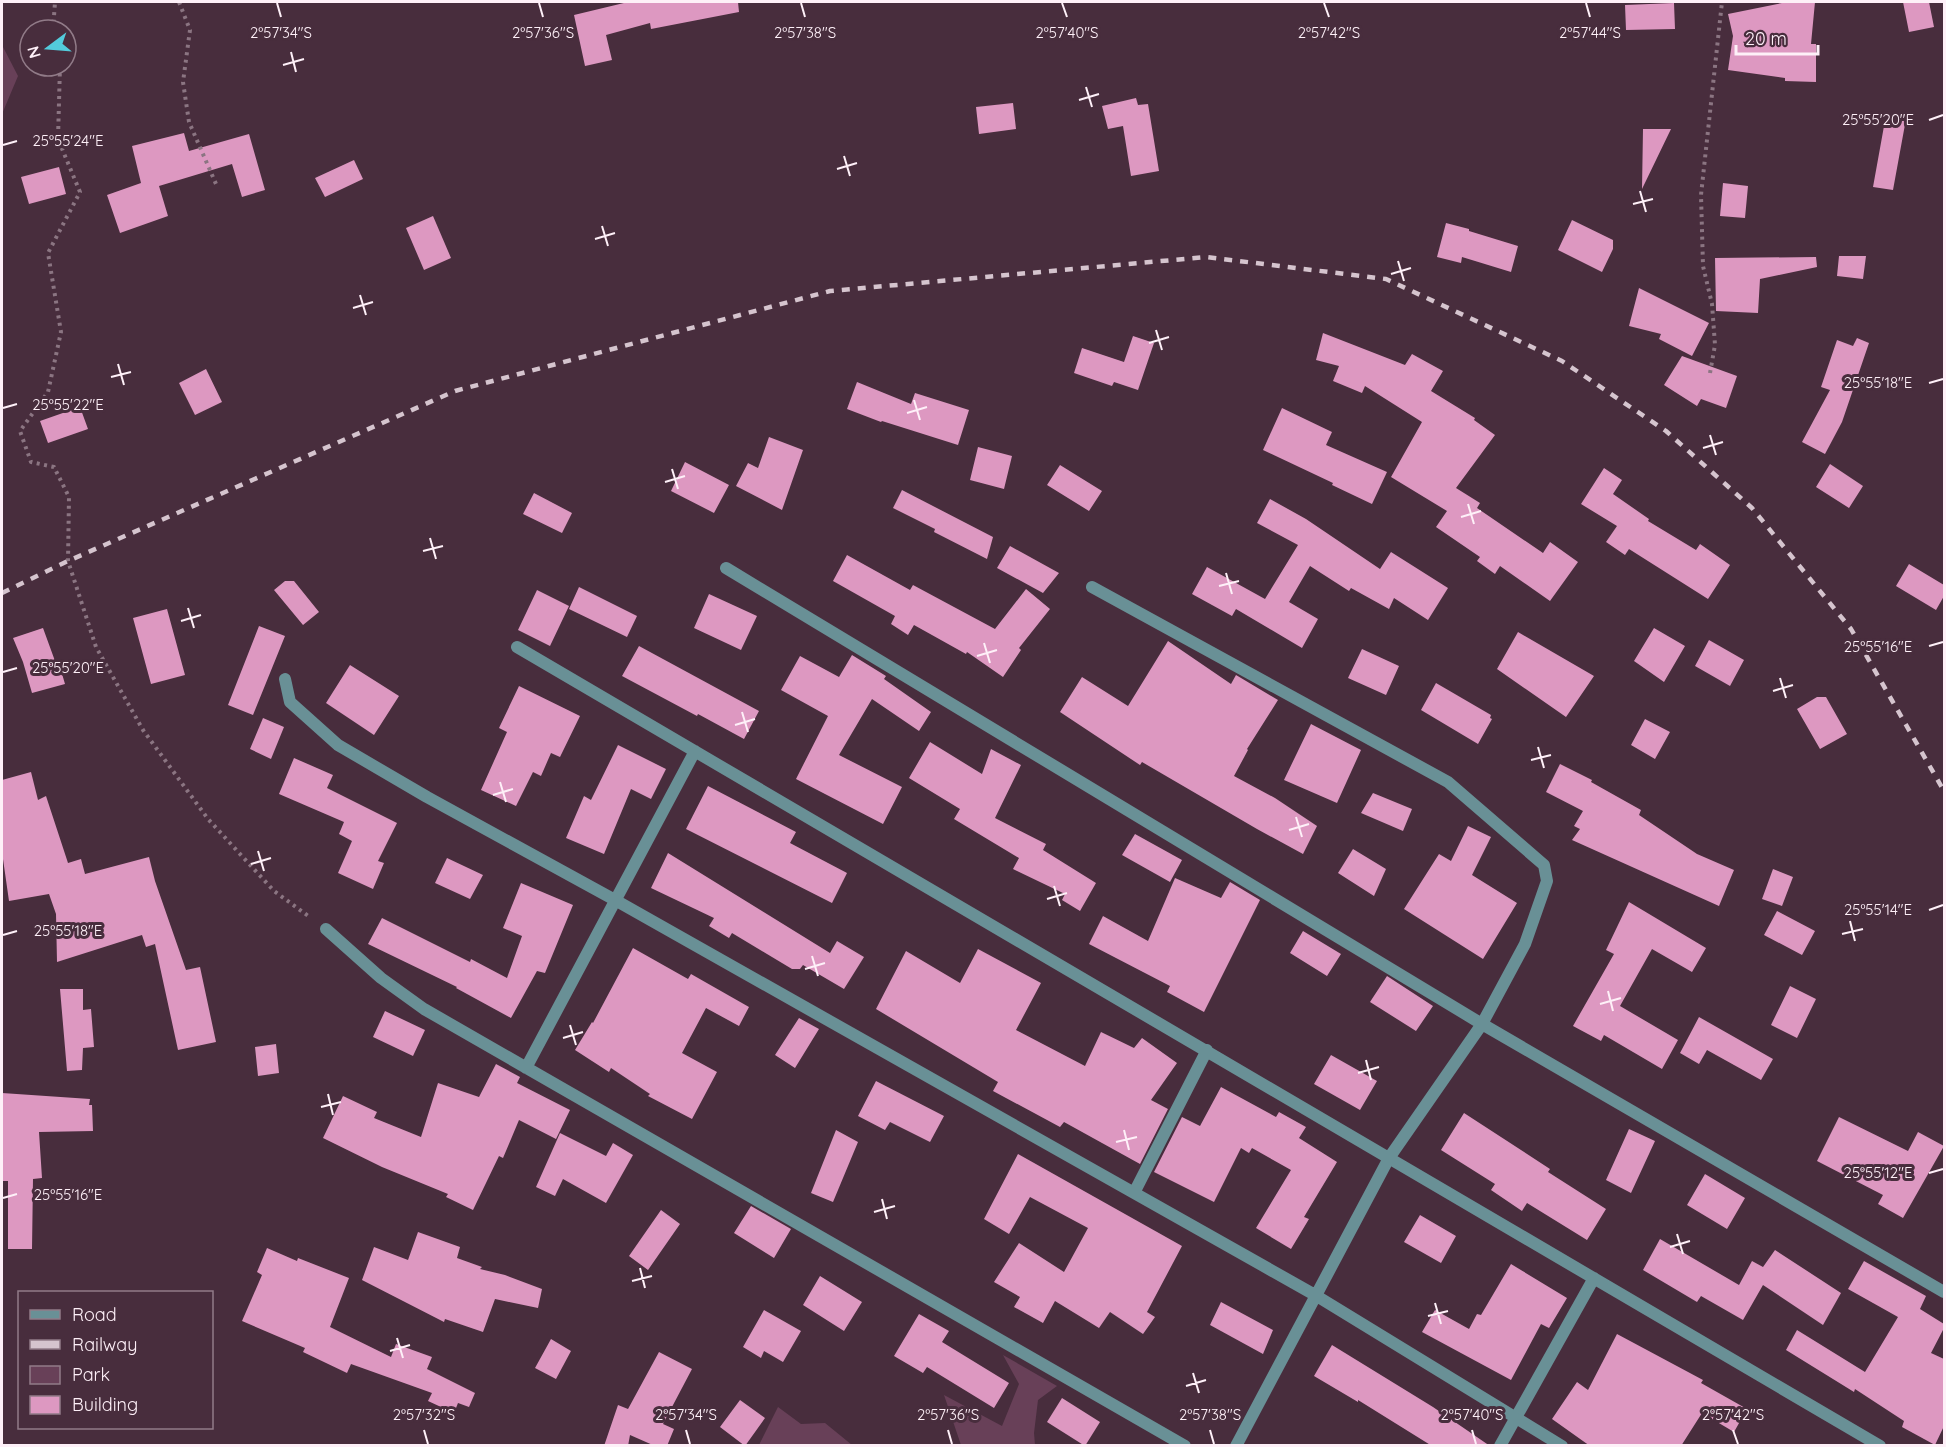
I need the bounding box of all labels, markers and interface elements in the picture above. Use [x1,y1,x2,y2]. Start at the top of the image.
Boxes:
north arrow [18,18,78,78]
scale bar [1736,18,1818,56]
text: 2°57'34"S [250,23,312,42]
text: 2°57'36"S [512,23,574,42]
text: 2°57'38"S [774,23,836,42]
text: 2°57'40"S [1035,23,1099,42]
text: 2°57'42"S [1298,23,1360,42]
text: 2°57'44"S [1559,23,1621,42]
text: 20 m [1745,27,1787,50]
text: N [22,44,45,61]
text: 25°55'20"E [1842,110,1914,129]
text: 25°55'24"E [33,131,103,150]
text: 25°55'18"E [1844,373,1912,392]
text: 25°55'22"E [32,395,104,414]
text: 25°55'16"E [1844,637,1912,656]
text: 25°55'20"E [32,658,104,677]
text: 25°55'14"E [1844,900,1912,919]
text: 25°55'18"E [34,921,102,940]
text: 25°55'12"E [1844,1163,1912,1182]
text: 25°55'16"E [34,1185,102,1204]
legend [18,1291,213,1429]
text: Road [72,1303,117,1326]
text: Railway [72,1333,138,1356]
text: Park [72,1363,110,1386]
text: Building [72,1393,138,1416]
text: 2°57'32"S [393,1405,455,1424]
text: 2°57'34"S [655,1405,717,1424]
text: 2°57'36"S [917,1405,979,1424]
text: 2°57'38"S [1179,1405,1241,1424]
text: 2°57'40"S [1440,1405,1504,1424]
text: 2°57'42"S [1702,1405,1764,1424]

